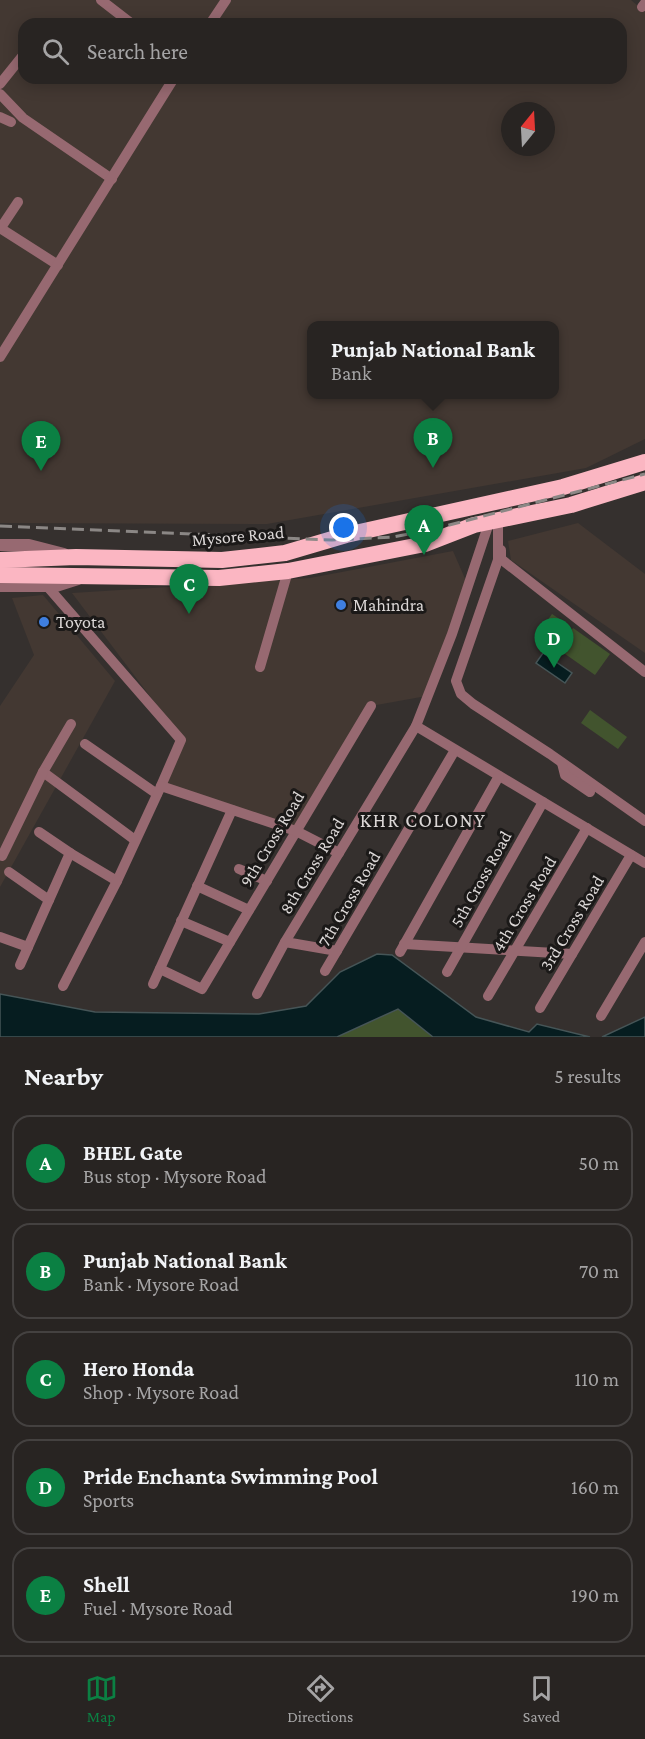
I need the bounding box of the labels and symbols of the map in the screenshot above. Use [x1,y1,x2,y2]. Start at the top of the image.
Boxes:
north arrow [501,102,555,156]
pin: B [414,418,452,468]
pin: E [22,422,60,471]
pin: A [404,506,444,555]
your location [329,513,358,542]
street label: Mysore Road [191,522,286,550]
pin: C [170,564,208,614]
place label: Mahindra [353,595,424,615]
marker: Mahindra [334,598,348,612]
place label: Toyota [56,612,105,632]
marker: Toyota [37,615,51,629]
pin: D [534,618,574,668]
street label: 9th Cross Road [236,787,309,890]
district label: KHR COLONY [360,809,486,831]
street label: 8th Cross Road [276,814,349,918]
street label: 5th Cross Road [446,827,516,931]
street label: 7th Cross Road [314,847,385,950]
street label: 4th Cross Road [488,852,561,955]
street label: 3rd Cross Road [536,872,608,974]

